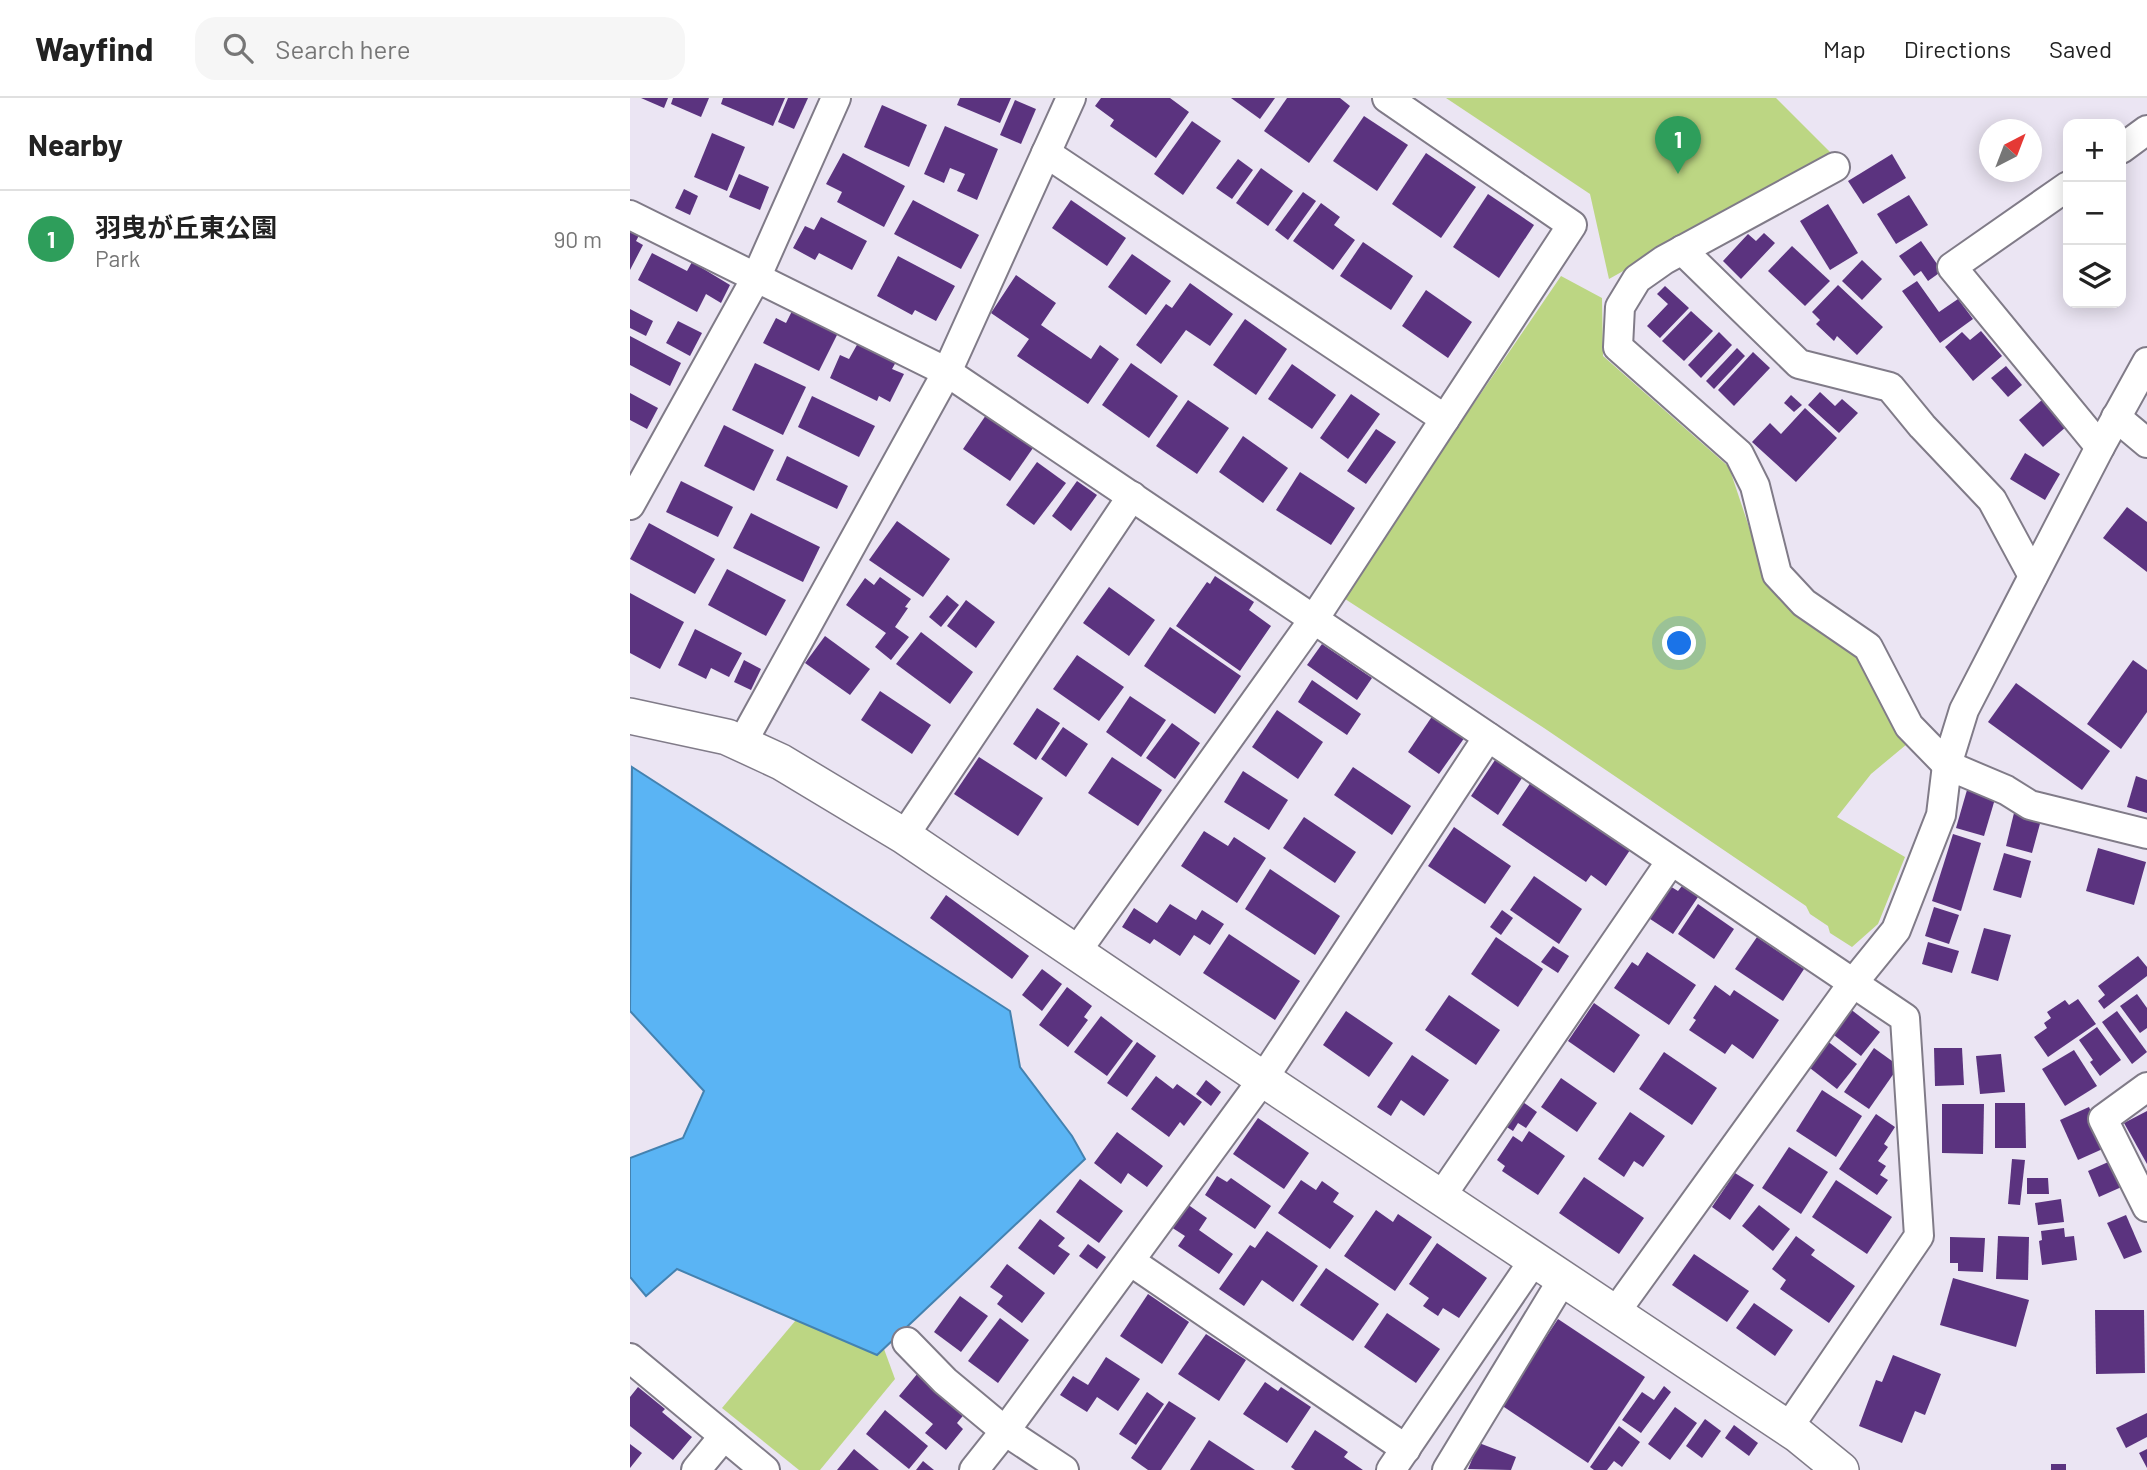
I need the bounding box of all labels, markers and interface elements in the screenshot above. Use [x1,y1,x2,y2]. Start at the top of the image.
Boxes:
search box [195,17,685,80]
text: Wayfind [35,28,153,68]
icon: search [219,29,257,67]
text: Search here [275,33,411,64]
text: Map [1823,34,1866,63]
text: Directions [1904,34,2011,63]
text: Saved [2049,34,2112,63]
pin: 1 [1655,116,1701,174]
north arrow [1979,119,2042,182]
map controls [2063,119,2126,308]
button: + [2063,119,2126,182]
text: Nearby [28,126,123,162]
button: − [2063,182,2126,245]
text: 羽曳が丘東公園 [95,211,277,242]
text: 1 [47,225,55,253]
text: 90 m [553,225,602,253]
text: Park [95,244,140,272]
button: layers [2063,245,2126,308]
your location [1662,626,1696,660]

